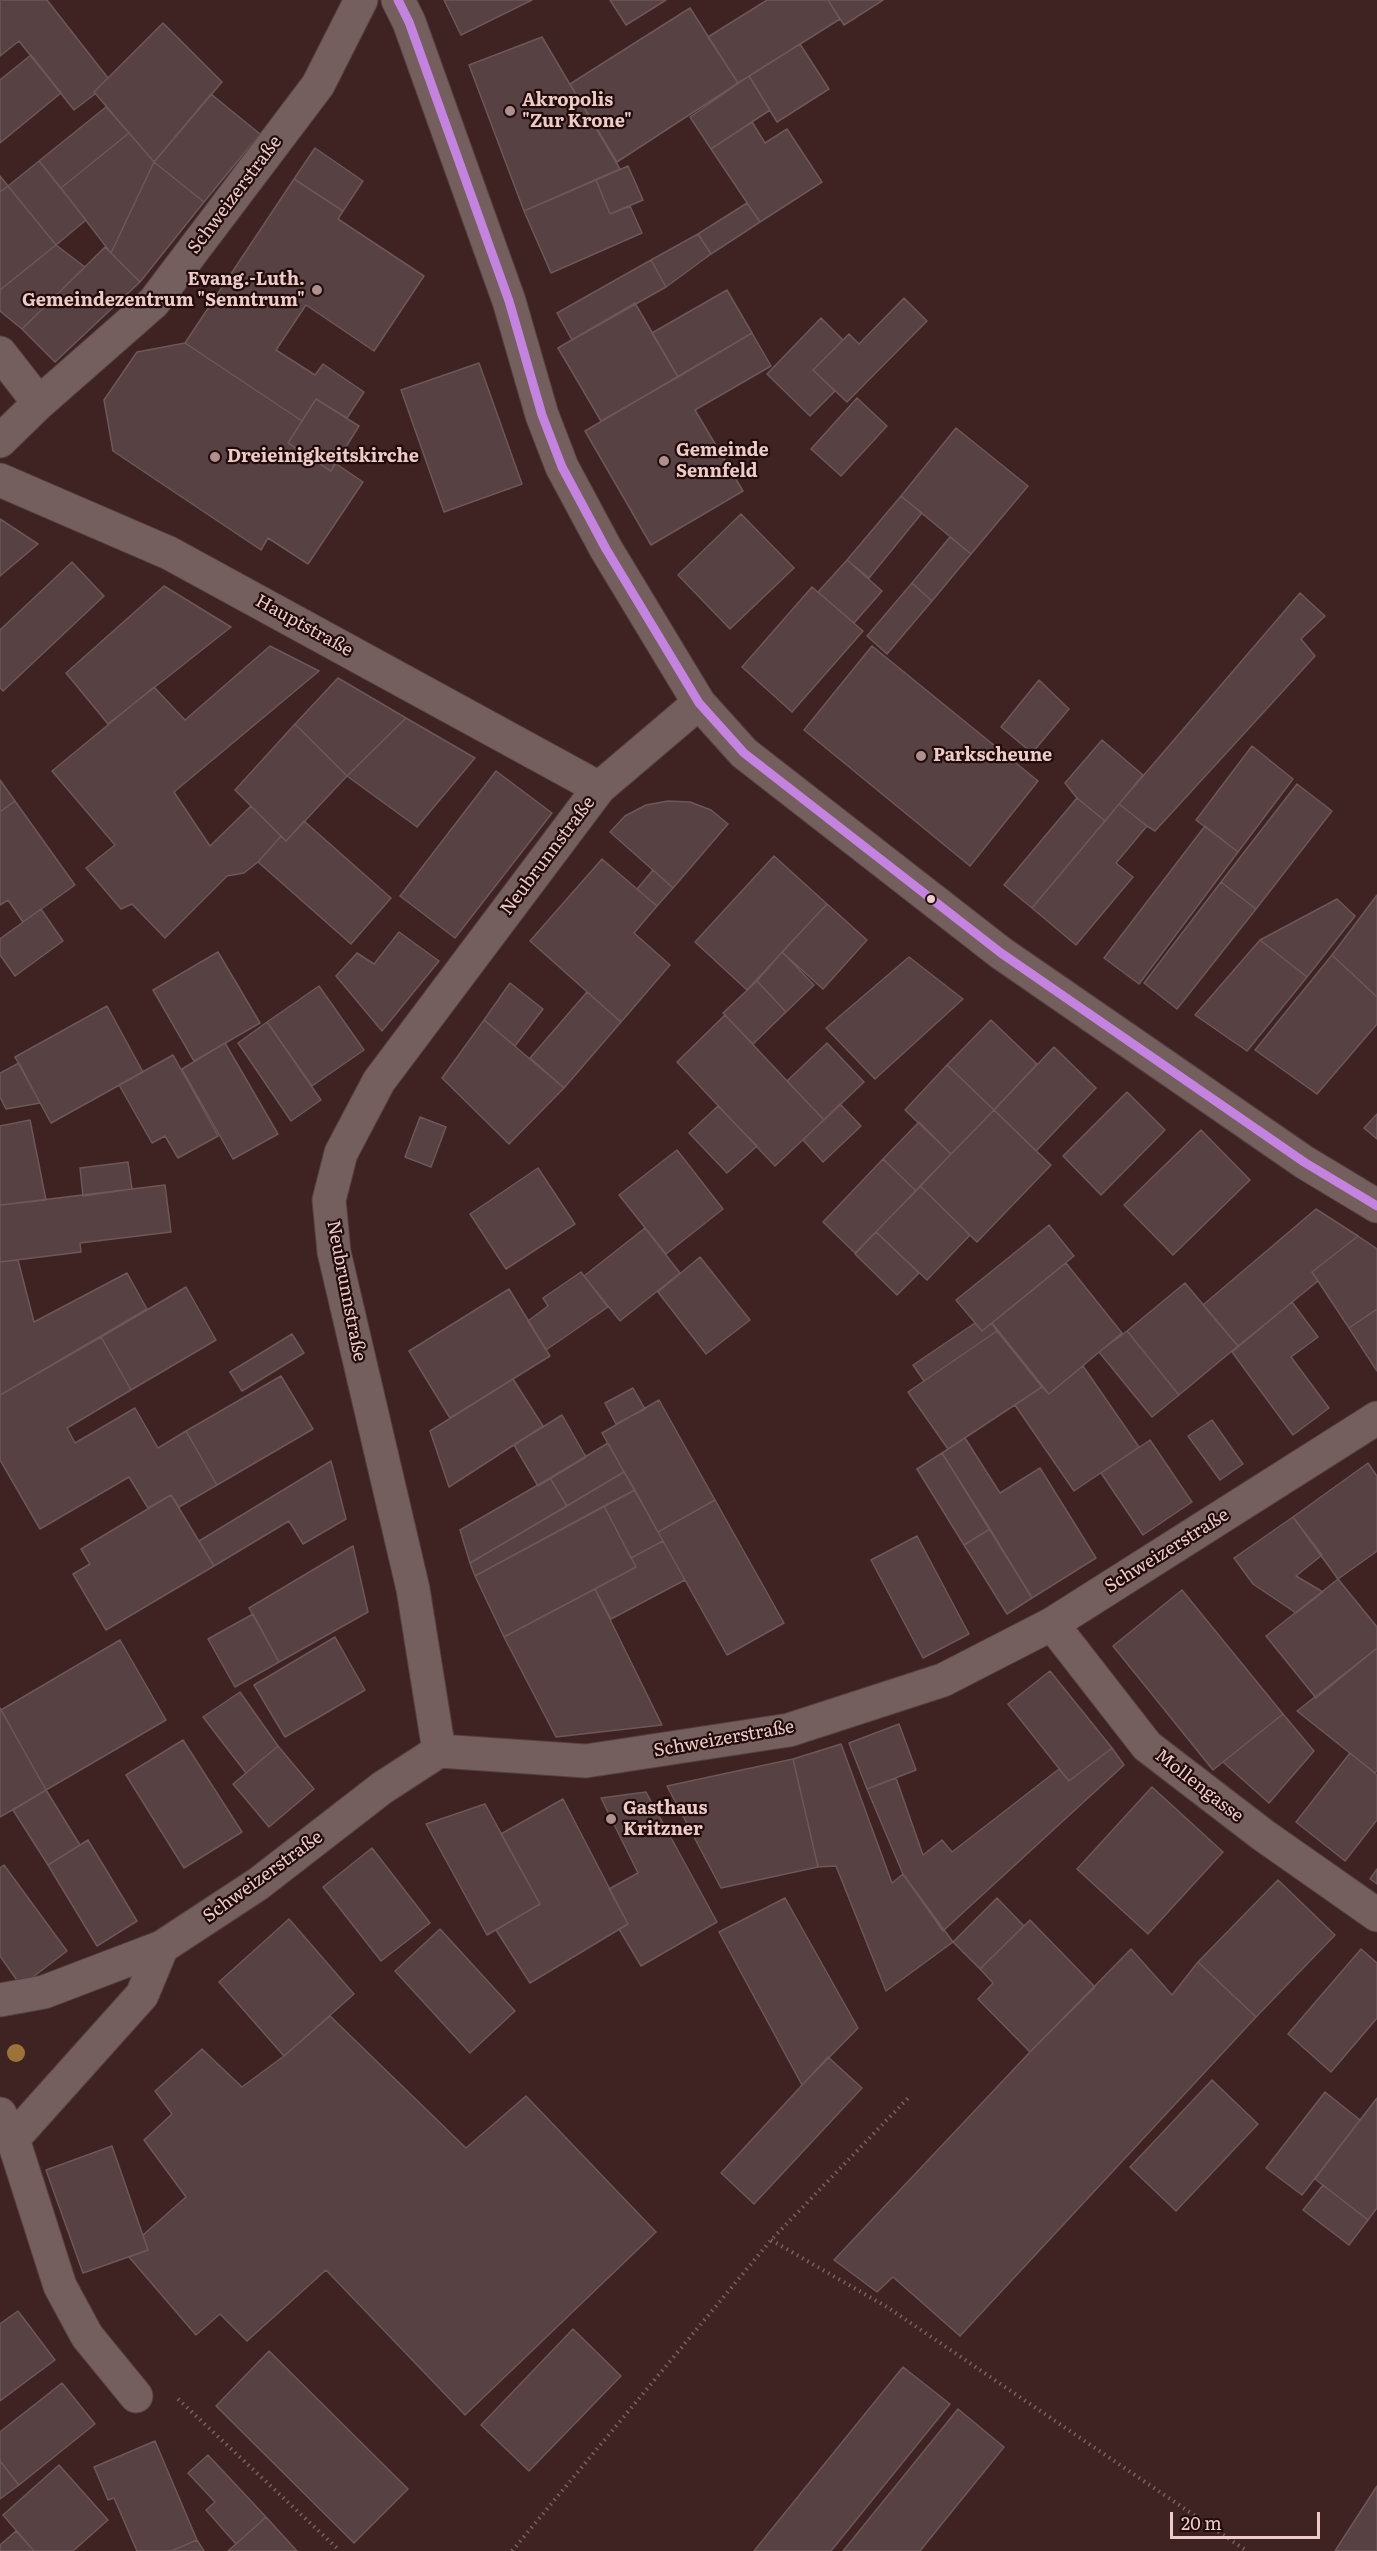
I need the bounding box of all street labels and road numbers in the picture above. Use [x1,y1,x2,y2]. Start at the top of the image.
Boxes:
street label: Schweizerstraße [184,132,286,258]
street label: Hauptstraße [251,590,357,662]
street label: Neubrunnstraße [496,792,600,920]
street label: Neubrunnstraße [322,1219,370,1363]
street label: Schweizerstraße [1101,1504,1233,1598]
street label: Schweizerstraße [652,1716,796,1762]
street label: Mollengasse [1151,1745,1247,1827]
street label: Schweizerstraße [199,1826,327,1928]

